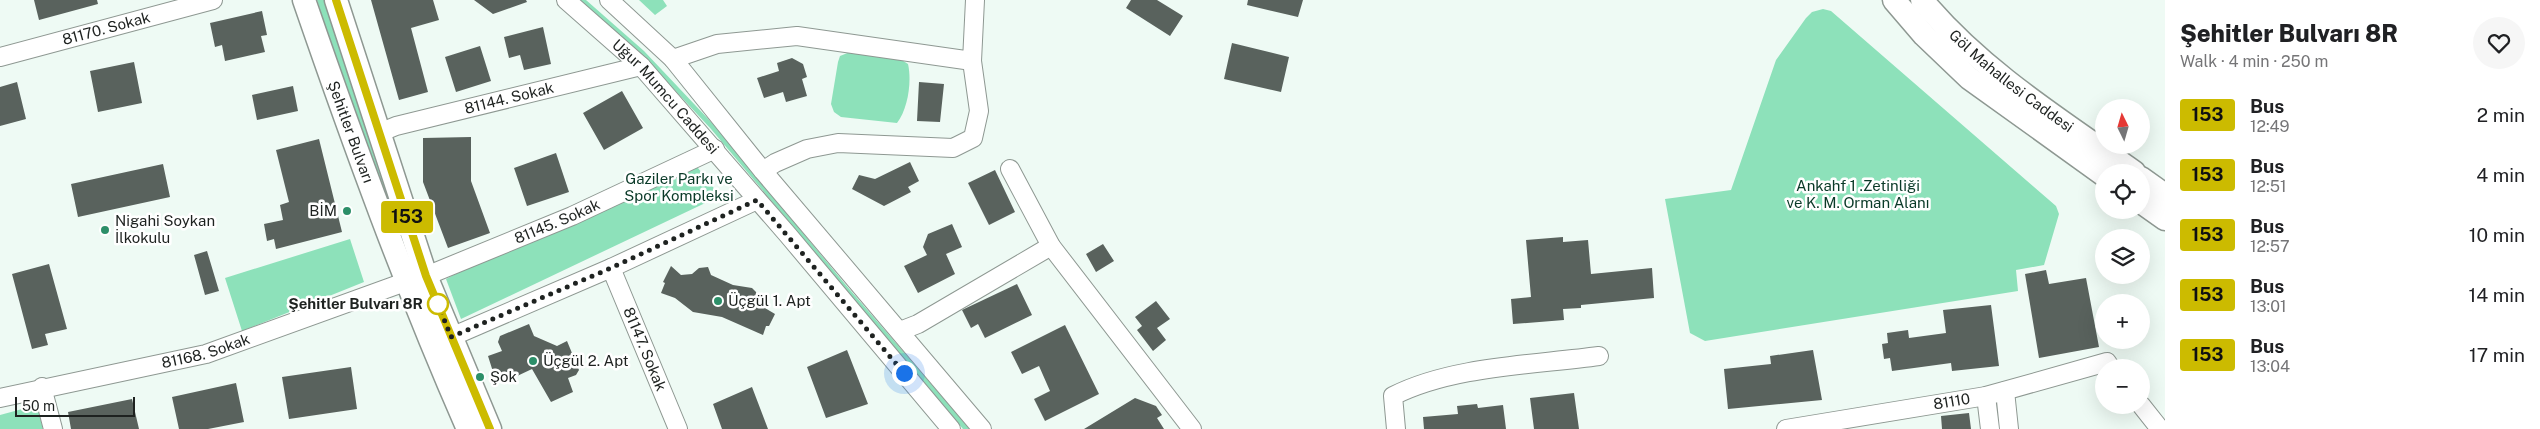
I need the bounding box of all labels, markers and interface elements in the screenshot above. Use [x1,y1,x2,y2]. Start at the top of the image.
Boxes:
street label: 81170. Sokak [60,8,152,48]
button: heart [2473,17,2525,69]
text: Şehitler Bulvarı 8R [2180,19,2398,47]
street label: Göl Mahallesi Caddesi [1946,26,2077,135]
street label: Uğur Mumcu Caddesi [609,36,722,157]
text: Walk · 4 min · 250 m [2180,52,2328,71]
street label: Şehitler Bulvarı [325,79,377,185]
street label: 81144. Sokak [463,79,555,117]
text: Bus [2250,95,2284,117]
north arrow [2095,99,2150,154]
map controls [2095,99,2150,414]
text: 153 [2192,104,2223,125]
text: 2 min [2477,104,2525,126]
text: 12:49 [2250,117,2290,136]
text: Bus [2250,155,2284,177]
button: locate [2095,164,2150,219]
text: 153 [2192,164,2223,185]
text: 4 min [2476,164,2525,186]
park label: Gaziler Parkı ve Spor Kompleksi [624,170,734,204]
park label: Ankahf 1 .Zetinliği ve K. M. Orman Alanı [1787,177,1929,211]
text: 12:51 [2250,177,2286,196]
street label: 81145. Sokak [512,195,602,247]
place label: BİM [309,201,337,219]
line badge: 153 [378,201,436,233]
marker: BİM [341,205,353,217]
text: 153 [391,206,423,227]
place label: Nigahi Soykan İlkokulu [115,212,215,246]
text: Bus [2250,215,2284,237]
marker: Nigahi Soykan İlkokulu [99,224,111,236]
text: 153 [2192,224,2223,245]
text: 10 min [2469,224,2525,246]
button: layers [2095,229,2150,284]
text: 12:57 [2250,237,2290,256]
text: Bus [2250,275,2284,297]
text: 153 [2192,284,2223,305]
text: 14 min [2468,284,2525,306]
place label: Üçgül 1. Apt [728,291,811,309]
marker: Şehitler Bulvarı 8R [427,293,449,315]
button: + [2095,294,2150,349]
place label: Şehitler Bulvarı 8R [288,295,423,312]
marker: Üçgül 1. Apt [712,295,724,307]
text: 13:01 [2250,297,2287,316]
street label: 81147. Sokak [620,305,670,393]
street label: 81168. Sokak [160,330,252,371]
text: Bus [2250,335,2284,357]
text: 153 [2192,344,2223,365]
text: 17 min [2469,344,2525,366]
place label: Üçgül 2. Apt [543,351,629,369]
marker: Üçgül 2. Apt [527,355,539,367]
text: 13:04 [2250,357,2290,376]
button: − [2095,359,2150,414]
your location [892,361,917,386]
place label: Şok [490,368,517,385]
marker: Şok [474,371,486,383]
street label: 81110 [1932,390,1971,413]
scale bar [15,394,135,417]
text: 50 m [22,398,55,414]

